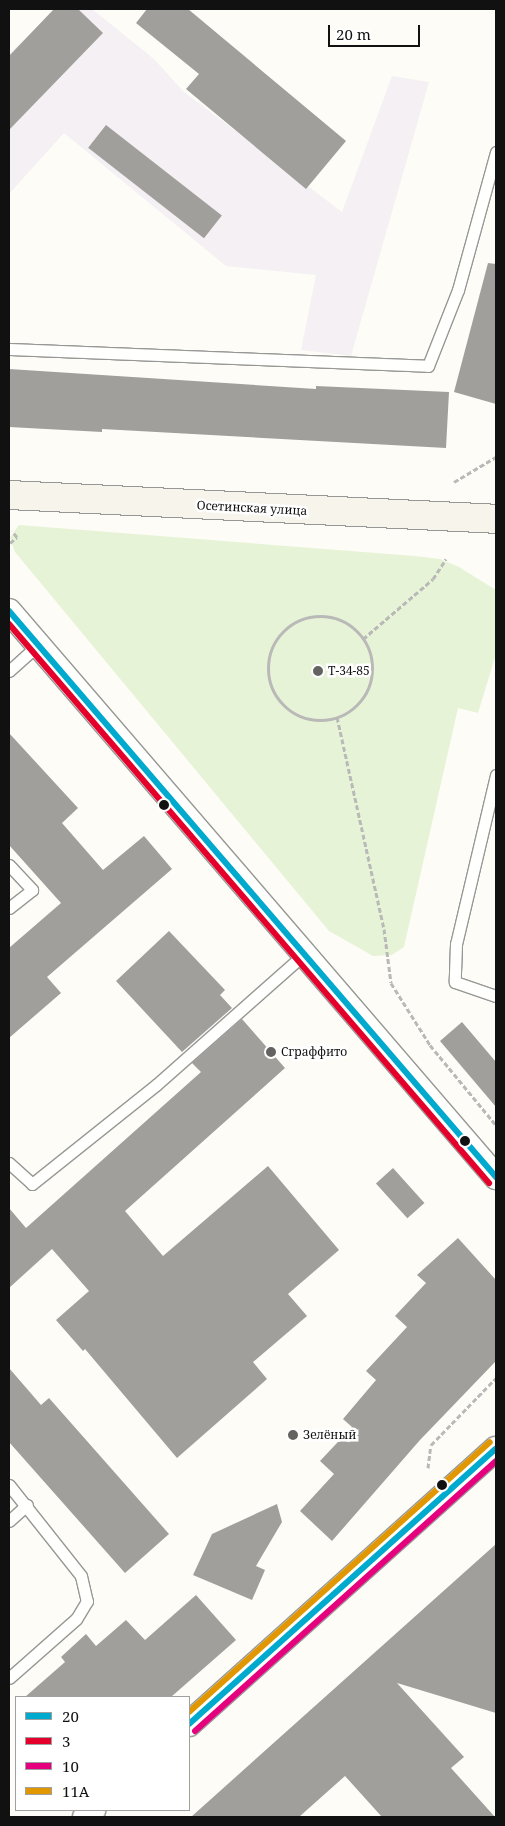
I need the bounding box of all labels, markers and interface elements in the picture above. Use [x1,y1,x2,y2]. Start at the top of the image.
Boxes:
scale bar [330,15,422,47]
text: 20 m [336,24,371,44]
street label: Осетинская улица [196,498,308,518]
place label: Т-34-85 [328,664,370,678]
marker: Т-34-85 [312,665,324,677]
unlabelled marker [159,800,169,810]
place label: Сграффито [281,1045,347,1059]
marker: Сграффито [265,1046,277,1058]
unlabelled marker [460,1136,470,1146]
place label: Зелёный [303,1428,356,1442]
marker: Зелёный [287,1429,299,1441]
unlabelled marker [437,1480,447,1490]
legend [15,1696,190,1811]
text: 20 [62,1706,79,1726]
text: 3 [62,1731,70,1751]
text: 10 [62,1756,79,1776]
text: 11А [62,1781,89,1801]

